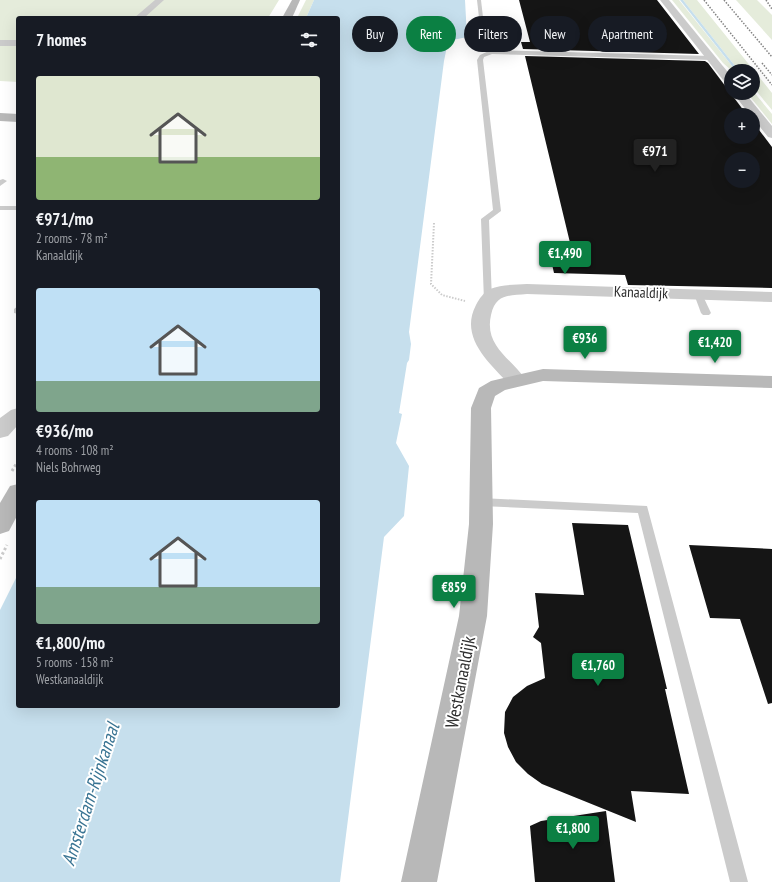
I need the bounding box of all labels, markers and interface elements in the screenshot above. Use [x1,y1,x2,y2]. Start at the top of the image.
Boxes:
chip: Buy [352,16,398,52]
chip: Rent [406,16,456,52]
chip: Filters [464,16,522,52]
chip: New [530,16,580,52]
chip: Apartment [588,16,667,52]
text: 7 homes [36,29,87,51]
icon: filters [298,29,320,51]
map controls [724,64,760,188]
button: layers [724,64,760,100]
icon: home [142,102,214,174]
button: + [724,108,760,144]
pin: €971 [631,139,679,173]
text: €971 [643,143,667,160]
button: − [724,152,760,188]
text: €971/mo [36,208,93,230]
text: 2 rooms · 78 m² [36,230,108,247]
pin: €1,490 [532,241,598,275]
text: €1,490 [548,245,582,262]
text: Kanaaldijk [36,247,83,264]
street label: Kanaaldijk [614,282,668,302]
icon: home [142,314,214,386]
pin: €936 [561,326,609,360]
text: €936 [573,330,597,347]
pin: €1,420 [682,330,748,364]
text: €1,420 [698,334,732,351]
text: €936/mo [36,420,93,442]
text: 4 rooms · 108 m² [36,442,114,459]
text: Niels Bohrweg [36,459,101,476]
icon: home [142,526,214,598]
pin: €859 [430,575,478,609]
text: €859 [442,579,466,596]
text: €1,800/mo [36,632,105,654]
street label: Westkanaaldijk [440,634,480,730]
pin: €1,760 [565,653,631,687]
text: 5 rooms · 158 m² [36,654,114,671]
text: €1,760 [581,657,615,674]
text: Westkanaaldijk [36,671,103,688]
water label: Amsterdam-Rijnkanaal [56,718,125,868]
pin: €1,800 [540,816,606,850]
text: €1,800 [556,820,590,837]

